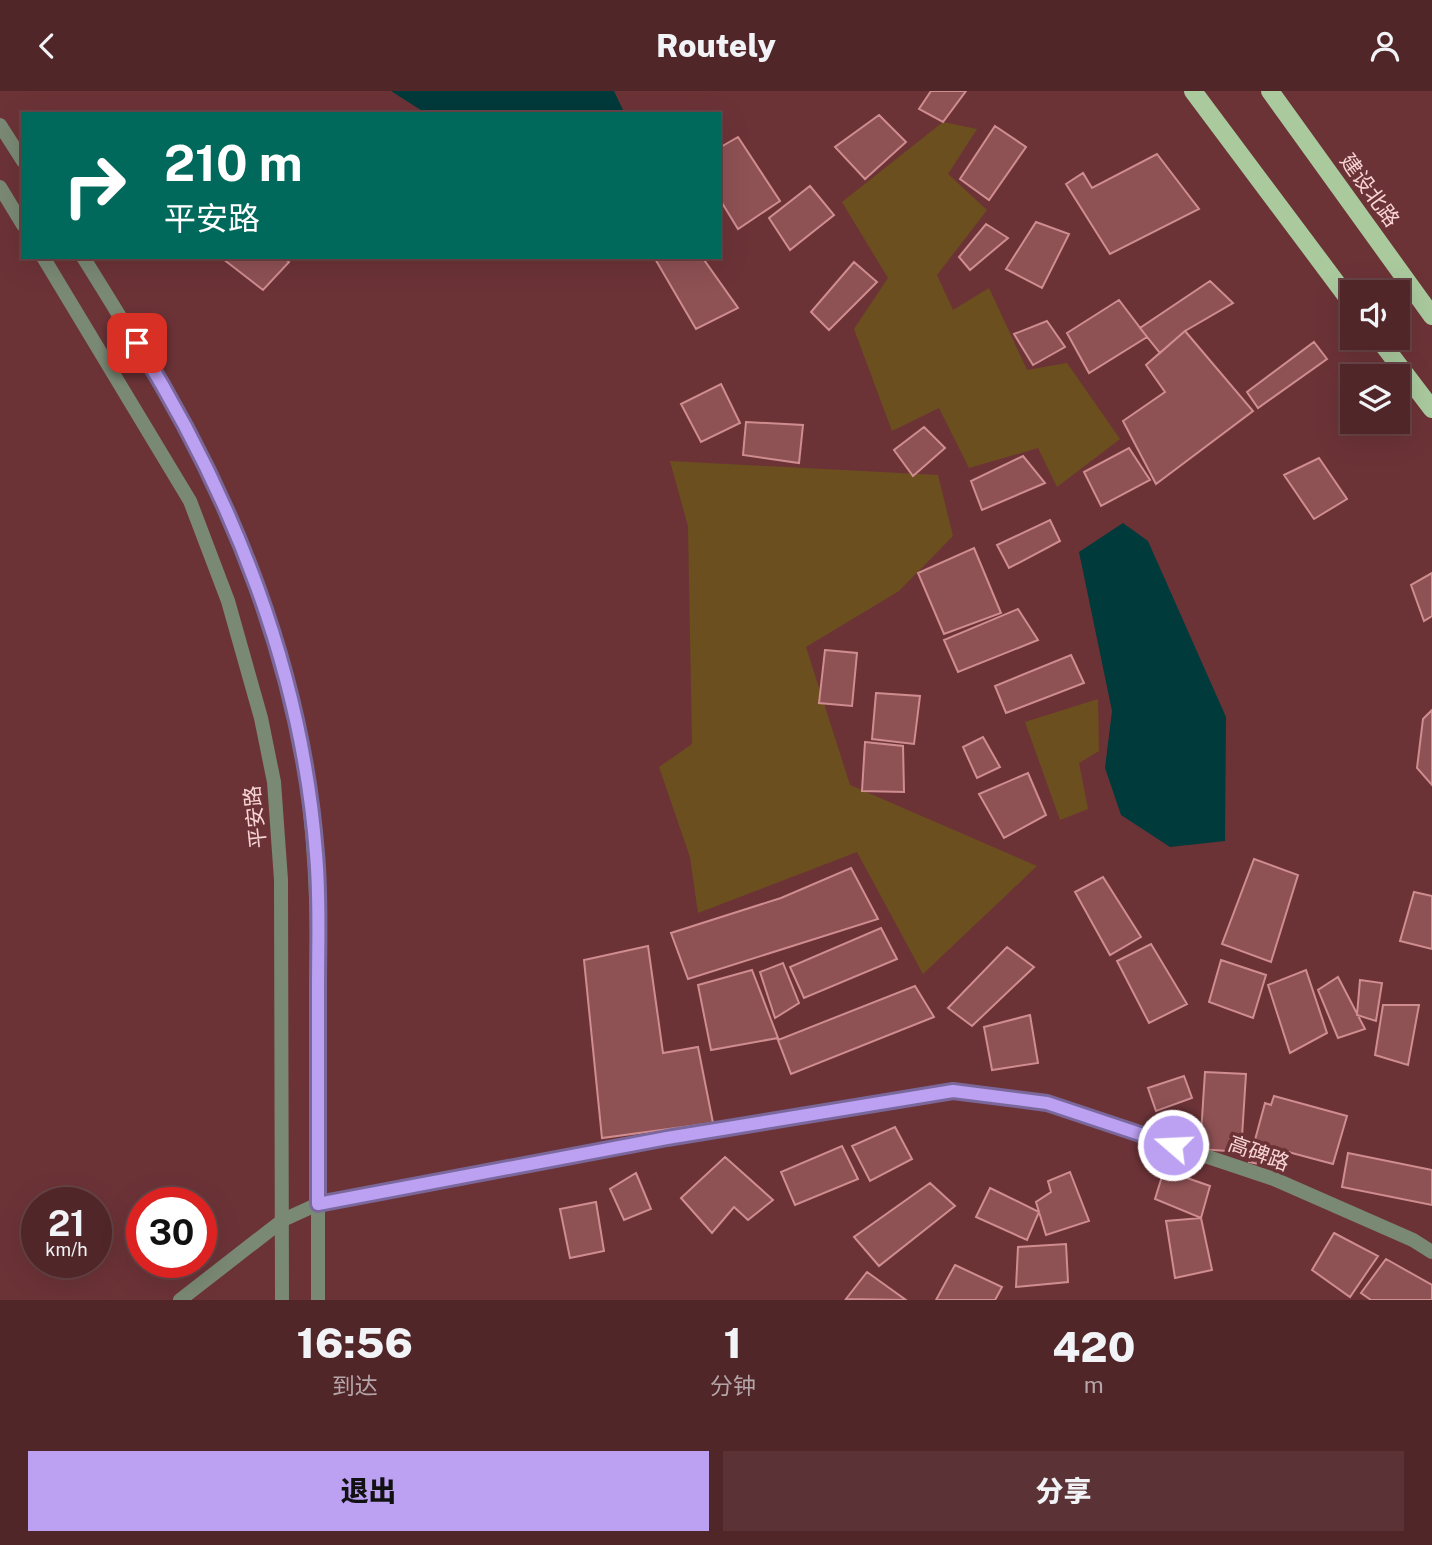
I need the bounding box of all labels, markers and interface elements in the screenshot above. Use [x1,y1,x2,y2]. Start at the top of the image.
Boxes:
icon: back [28,27,66,65]
text: Routely [656,27,776,64]
icon: person [1366,27,1404,65]
text: 210 m [164,134,303,192]
icon: right [49,140,140,231]
street label: 建设北路 [1335,149,1405,231]
text: 平安路 [164,200,260,237]
map controls [1340,280,1410,434]
button: sound [1340,280,1410,350]
pin [107,313,167,373]
icon: arrive [118,324,156,362]
button: layers [1340,364,1410,434]
street label: 平安路 [239,784,271,850]
position arrow [1136,1108,1210,1182]
street label: 高碑路 [1225,1130,1293,1176]
speed limit sign: 30 [126,1187,217,1278]
text: 21 [48,1203,85,1244]
text: km/h [45,1239,88,1260]
text: 16:56 [297,1318,413,1367]
text: 1 [723,1318,742,1367]
text: 420 [1052,1322,1135,1371]
text: m [1084,1371,1104,1398]
text: 到达 [332,1372,378,1399]
text: 分钟 [710,1372,756,1399]
button: 退出 [28,1451,709,1531]
button: 分享 [723,1451,1404,1531]

